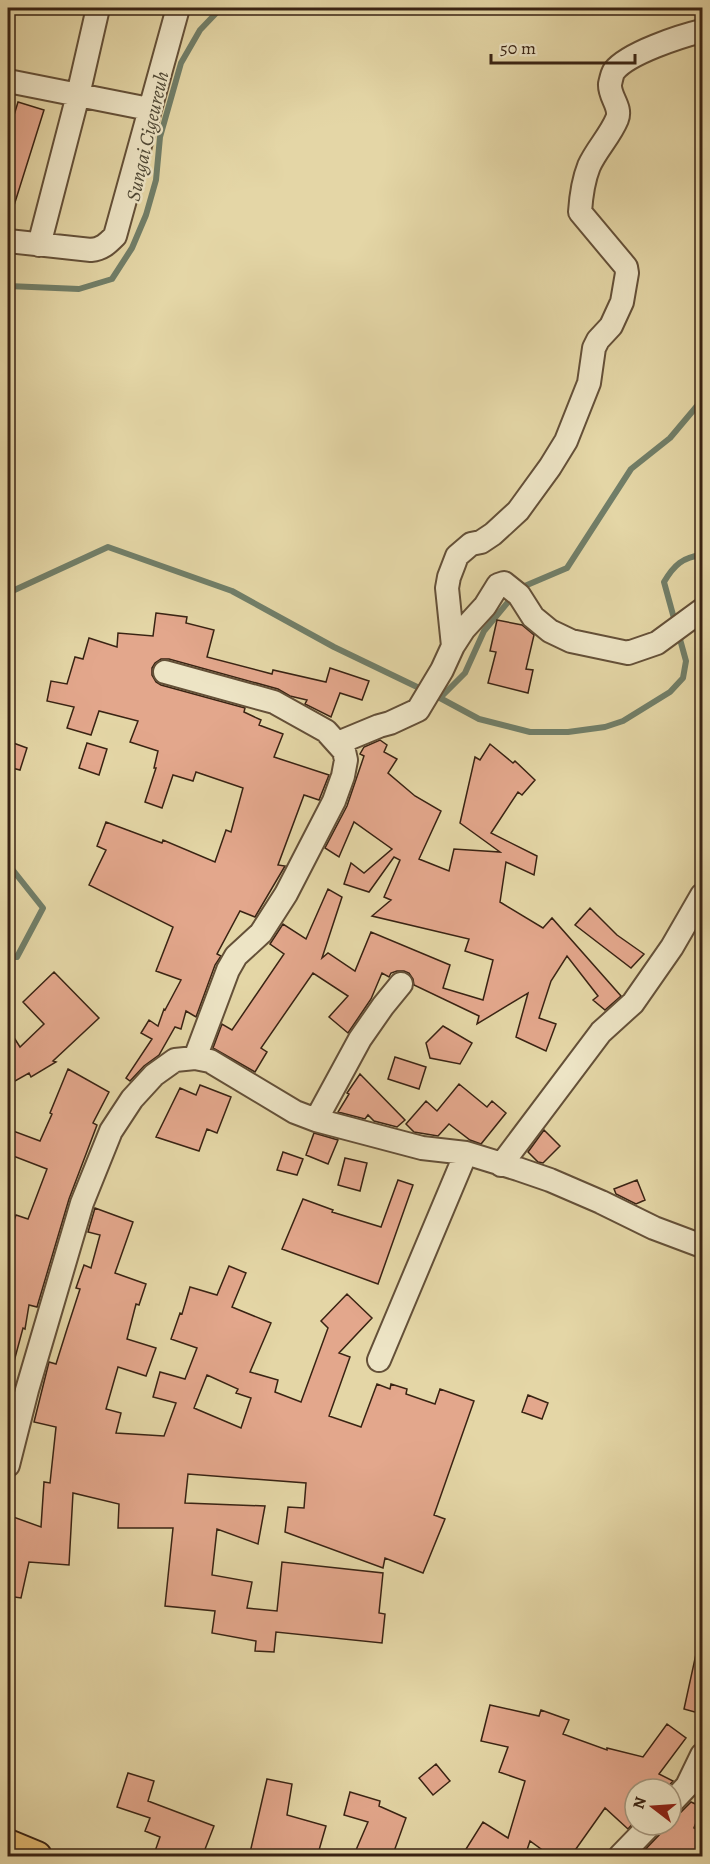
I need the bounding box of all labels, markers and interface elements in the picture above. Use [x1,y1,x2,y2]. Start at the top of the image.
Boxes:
scale bar [491,27,635,65]
text: 50 m [500,36,536,60]
water label: Sungai Cigeureuh [119,68,176,204]
north arrow [623,1777,683,1837]
text: N [627,1794,652,1812]

